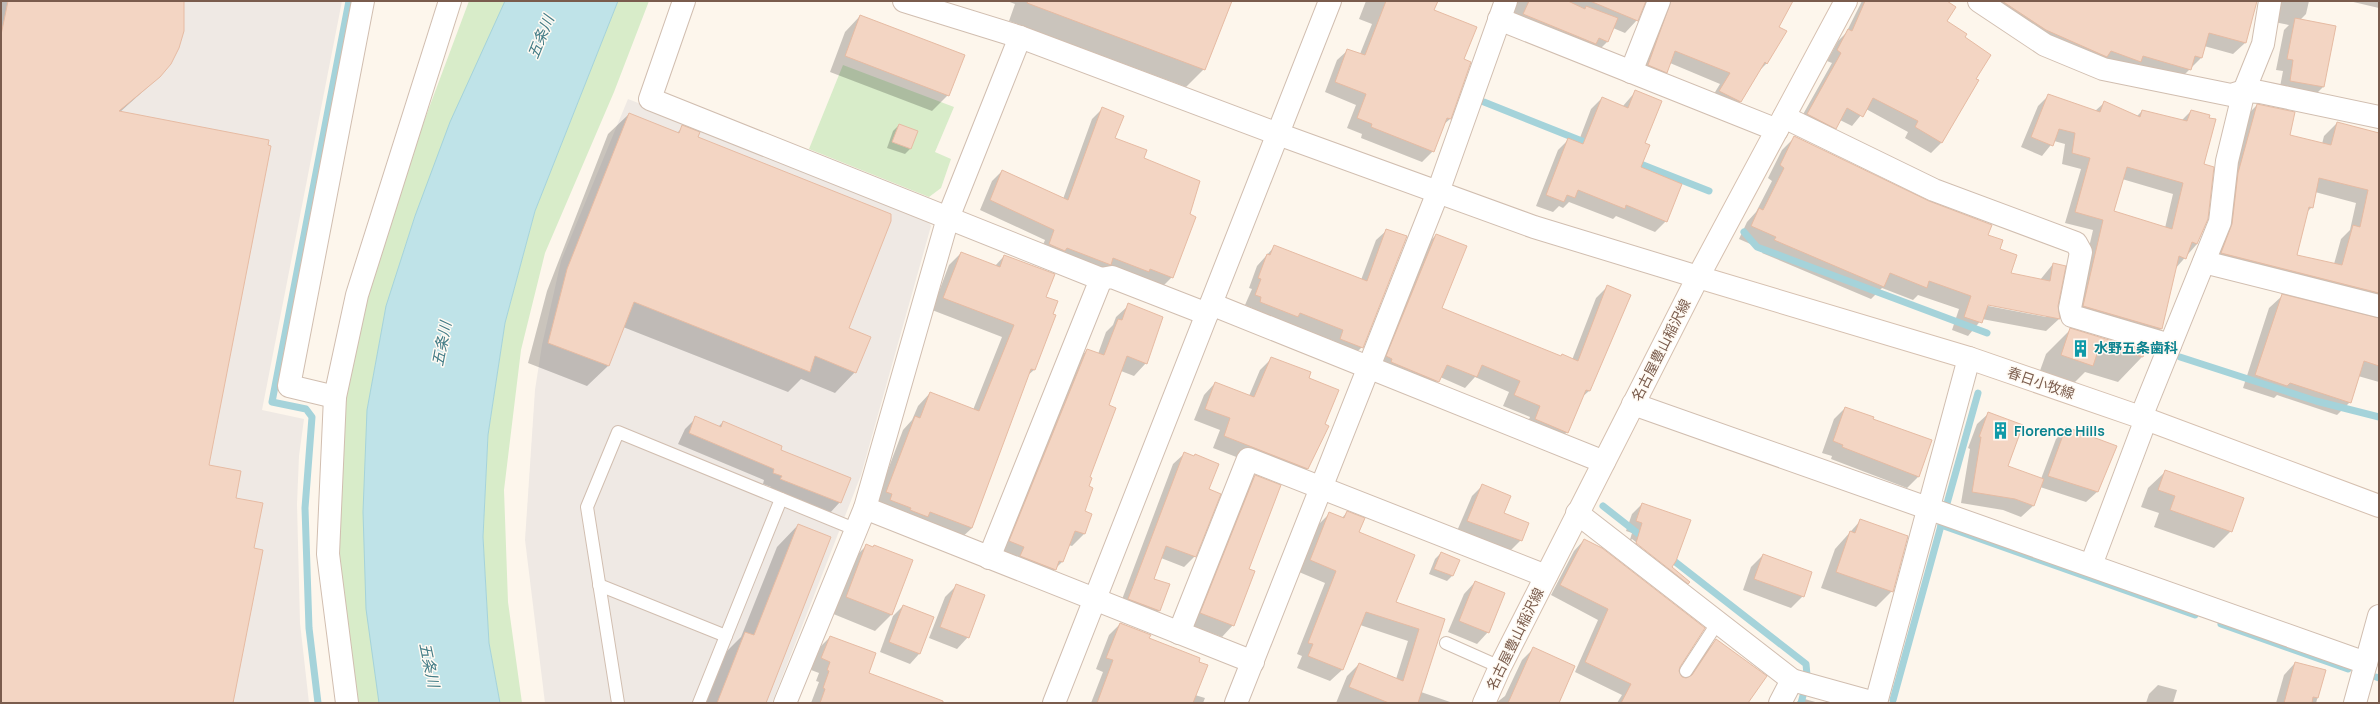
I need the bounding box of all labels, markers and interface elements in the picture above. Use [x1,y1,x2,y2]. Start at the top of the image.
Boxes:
water label: 五条川 [522,10,559,62]
street label: 名古屋豊山稲沢線 [1627,296,1694,404]
water label: 五条川 [427,318,456,368]
building icon: 水野五条歯科 [2071,338,2091,358]
place label: 水野五条歯科 [2094,338,2178,357]
street label: 春日小牧線 [2005,362,2077,403]
building icon: Florence Hills [1991,421,2011,441]
place label: Florence Hills [2014,421,2105,440]
street label: 名古屋豊山稲沢線 [1481,584,1548,693]
water label: 五条川 [415,641,445,691]

